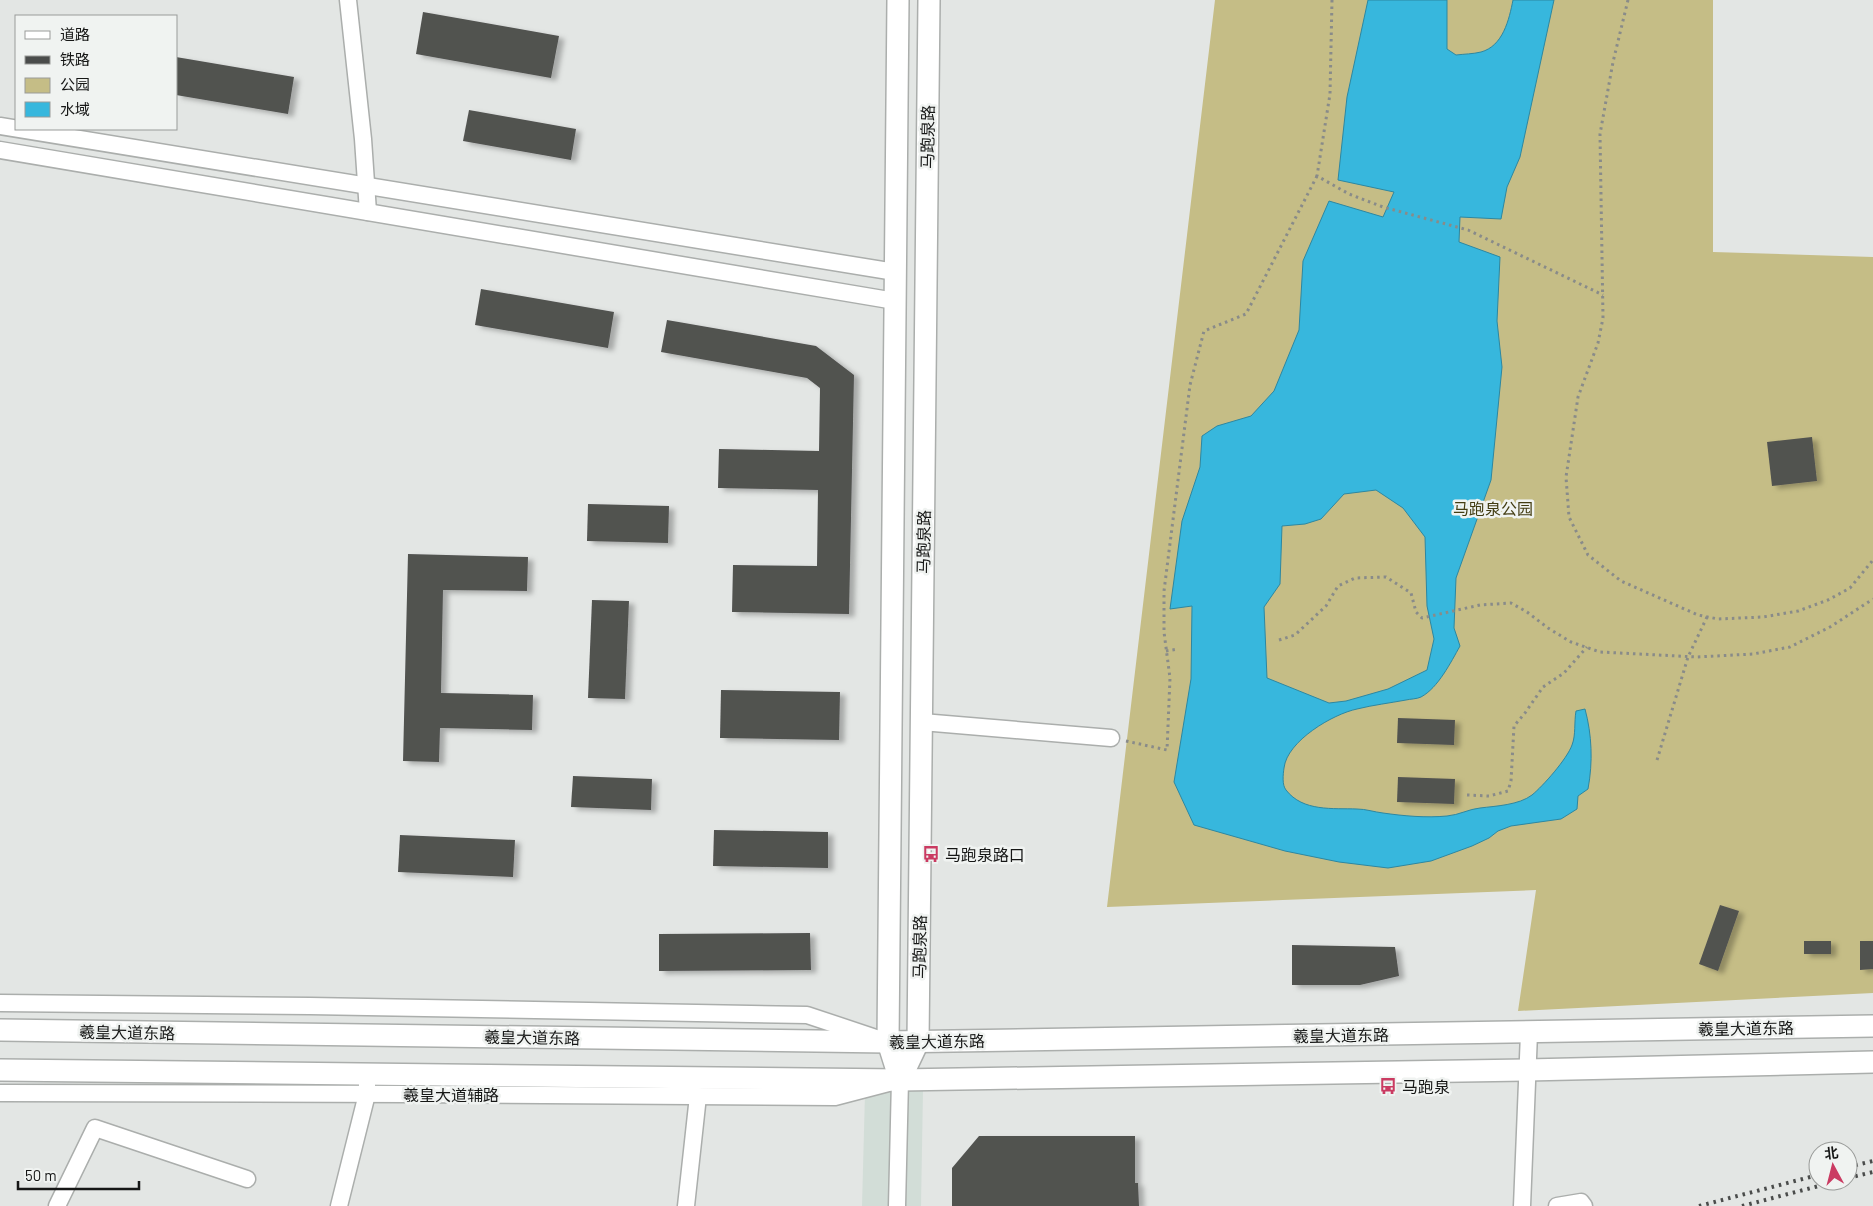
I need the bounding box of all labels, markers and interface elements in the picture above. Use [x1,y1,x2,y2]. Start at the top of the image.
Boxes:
legend [15,15,178,130]
text: 道路 [60,25,90,43]
text: 铁路 [60,50,90,68]
text: 公园 [60,75,90,93]
text: 水域 [60,100,90,118]
street label: 马跑泉路 [917,105,937,169]
park label: 马跑泉公园 [1453,499,1533,518]
street label: 马跑泉路 [913,510,933,574]
bus stop icon: 马跑泉路口 [921,844,941,864]
place label: 马跑泉路口 [945,845,1025,864]
street label: 马跑泉路 [909,915,929,979]
street label: 羲皇大道东路 [1698,1018,1794,1038]
street label: 羲皇大道东路 [79,1022,175,1042]
street label: 羲皇大道东路 [1293,1025,1389,1045]
street label: 羲皇大道东路 [484,1027,580,1047]
street label: 羲皇大道东路 [889,1031,985,1051]
bus stop icon: 马跑泉 [1378,1076,1398,1096]
place label: 马跑泉 [1402,1077,1450,1096]
street label: 羲皇大道辅路 [403,1085,499,1104]
north arrow [1808,1141,1858,1191]
text: 北 [1823,1143,1839,1162]
scale bar [18,1158,139,1190]
text: 50 m [25,1166,57,1184]

